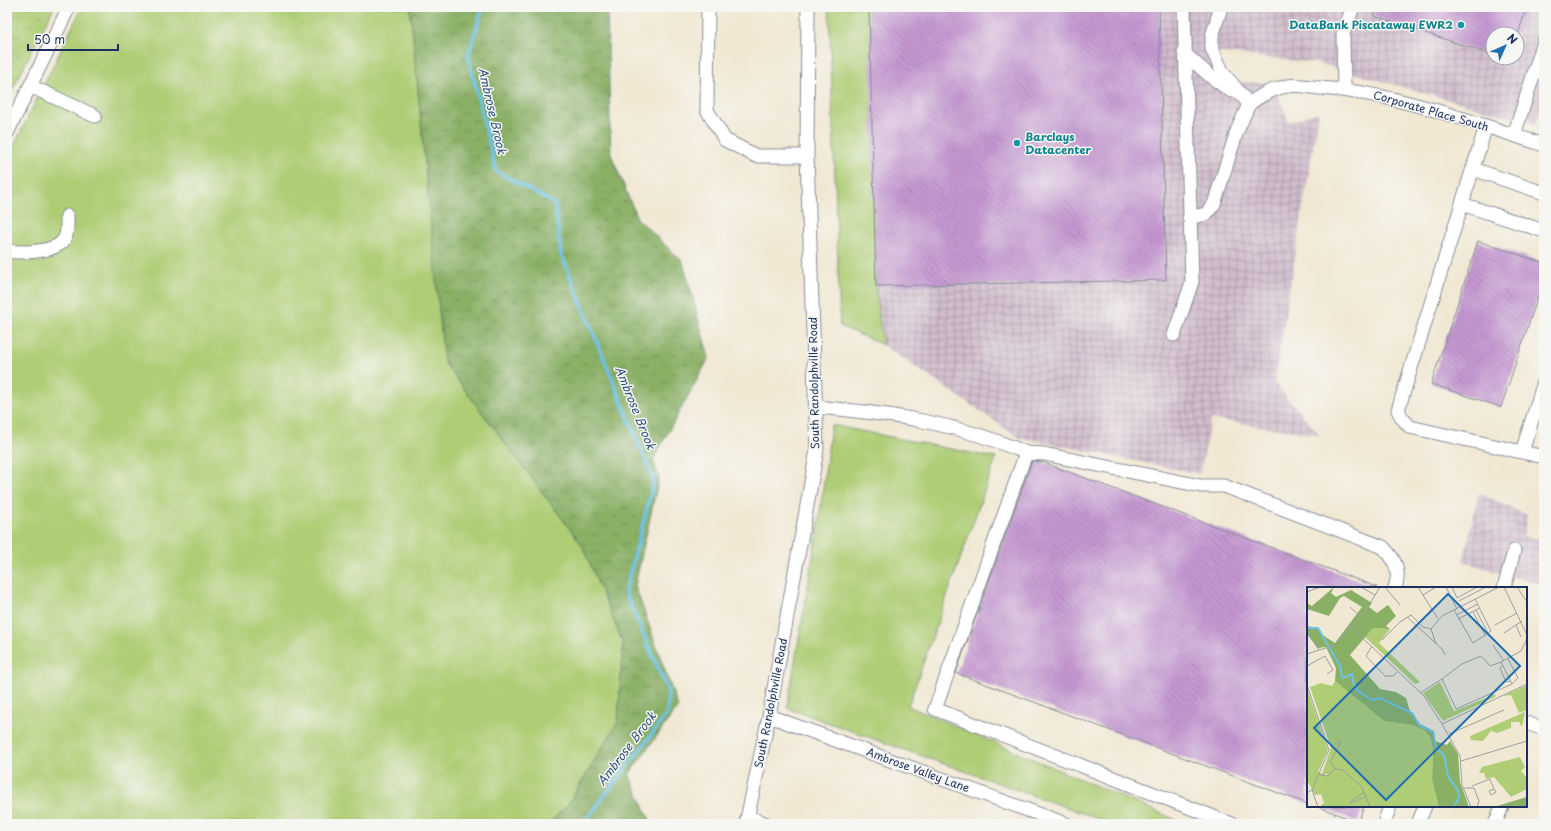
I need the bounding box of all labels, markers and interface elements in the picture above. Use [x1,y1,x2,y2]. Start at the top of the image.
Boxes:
place label: DataBank Piscataway EWR2 [1289,16,1453,33]
marker: DataBank Piscataway EWR2 [1456,20,1466,30]
scale bar [28,26,118,52]
north arrow [1485,26,1525,66]
text: N [1503,29,1522,48]
text: 50 m [34,30,65,48]
water label: Ambrose Brook [474,66,512,157]
street label: Corporate Place South [1371,86,1491,135]
place label: Barclays Datacenter [1025,128,1091,158]
marker: Barclays Datacenter [1012,138,1022,148]
street label: South Randolphville Road [804,317,823,449]
water label: Ambrose Brook [611,363,661,453]
inset map [1307,587,1527,807]
street label: South Randolphville Road [750,636,791,769]
water label: Ambrose Brook [592,707,661,789]
street label: Ambrose Valley Lane [864,743,972,796]

